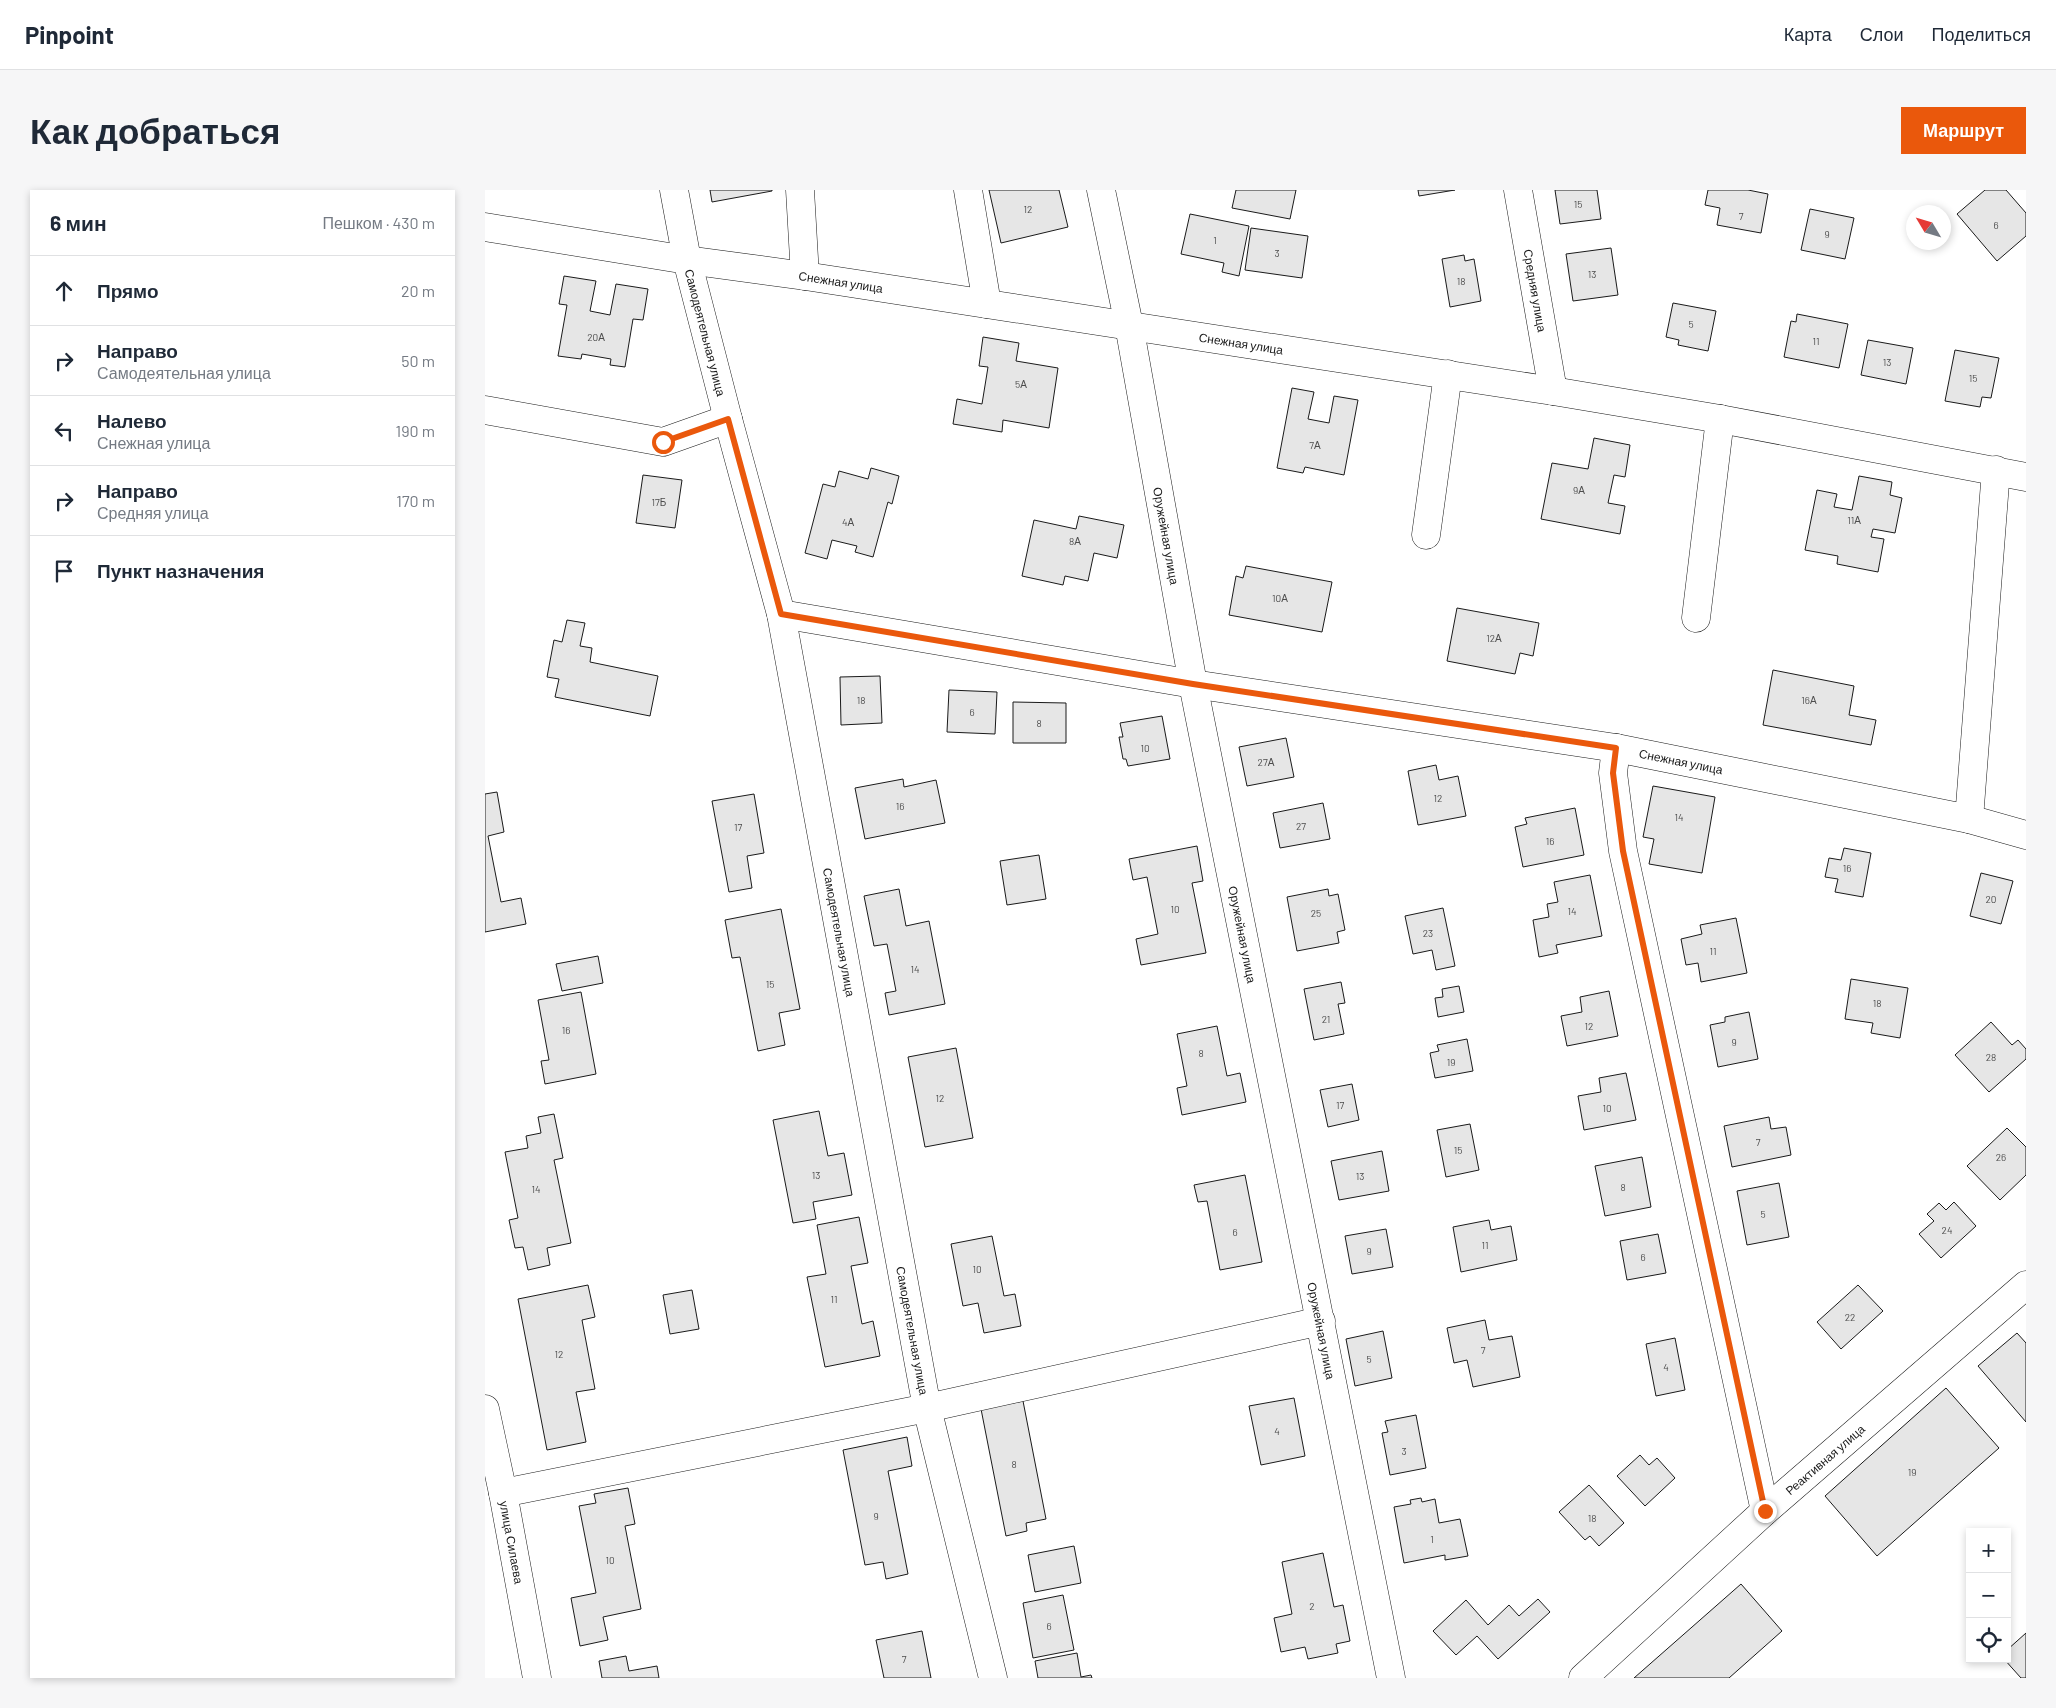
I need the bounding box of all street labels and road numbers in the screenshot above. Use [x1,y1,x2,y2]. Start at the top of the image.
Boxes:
street label: Средняя улица [1521,248,1550,333]
street label: Самодеятельная улица [683,267,729,398]
street label: Снежная улица [798,268,884,295]
street label: Снежная улица [1198,330,1285,356]
street label: Оружейная улица [1151,486,1182,586]
street label: Снежная улица [1638,746,1724,776]
street label: Самодеятельная улица [821,867,858,998]
street label: Оружейная улица [1226,885,1259,985]
street label: Самодеятельная улица [894,1265,932,1396]
street label: Оружейная улица [1305,1281,1338,1381]
street label: Реактивная улица [1782,1421,1867,1497]
street label: улица Силаева [497,1500,527,1585]

